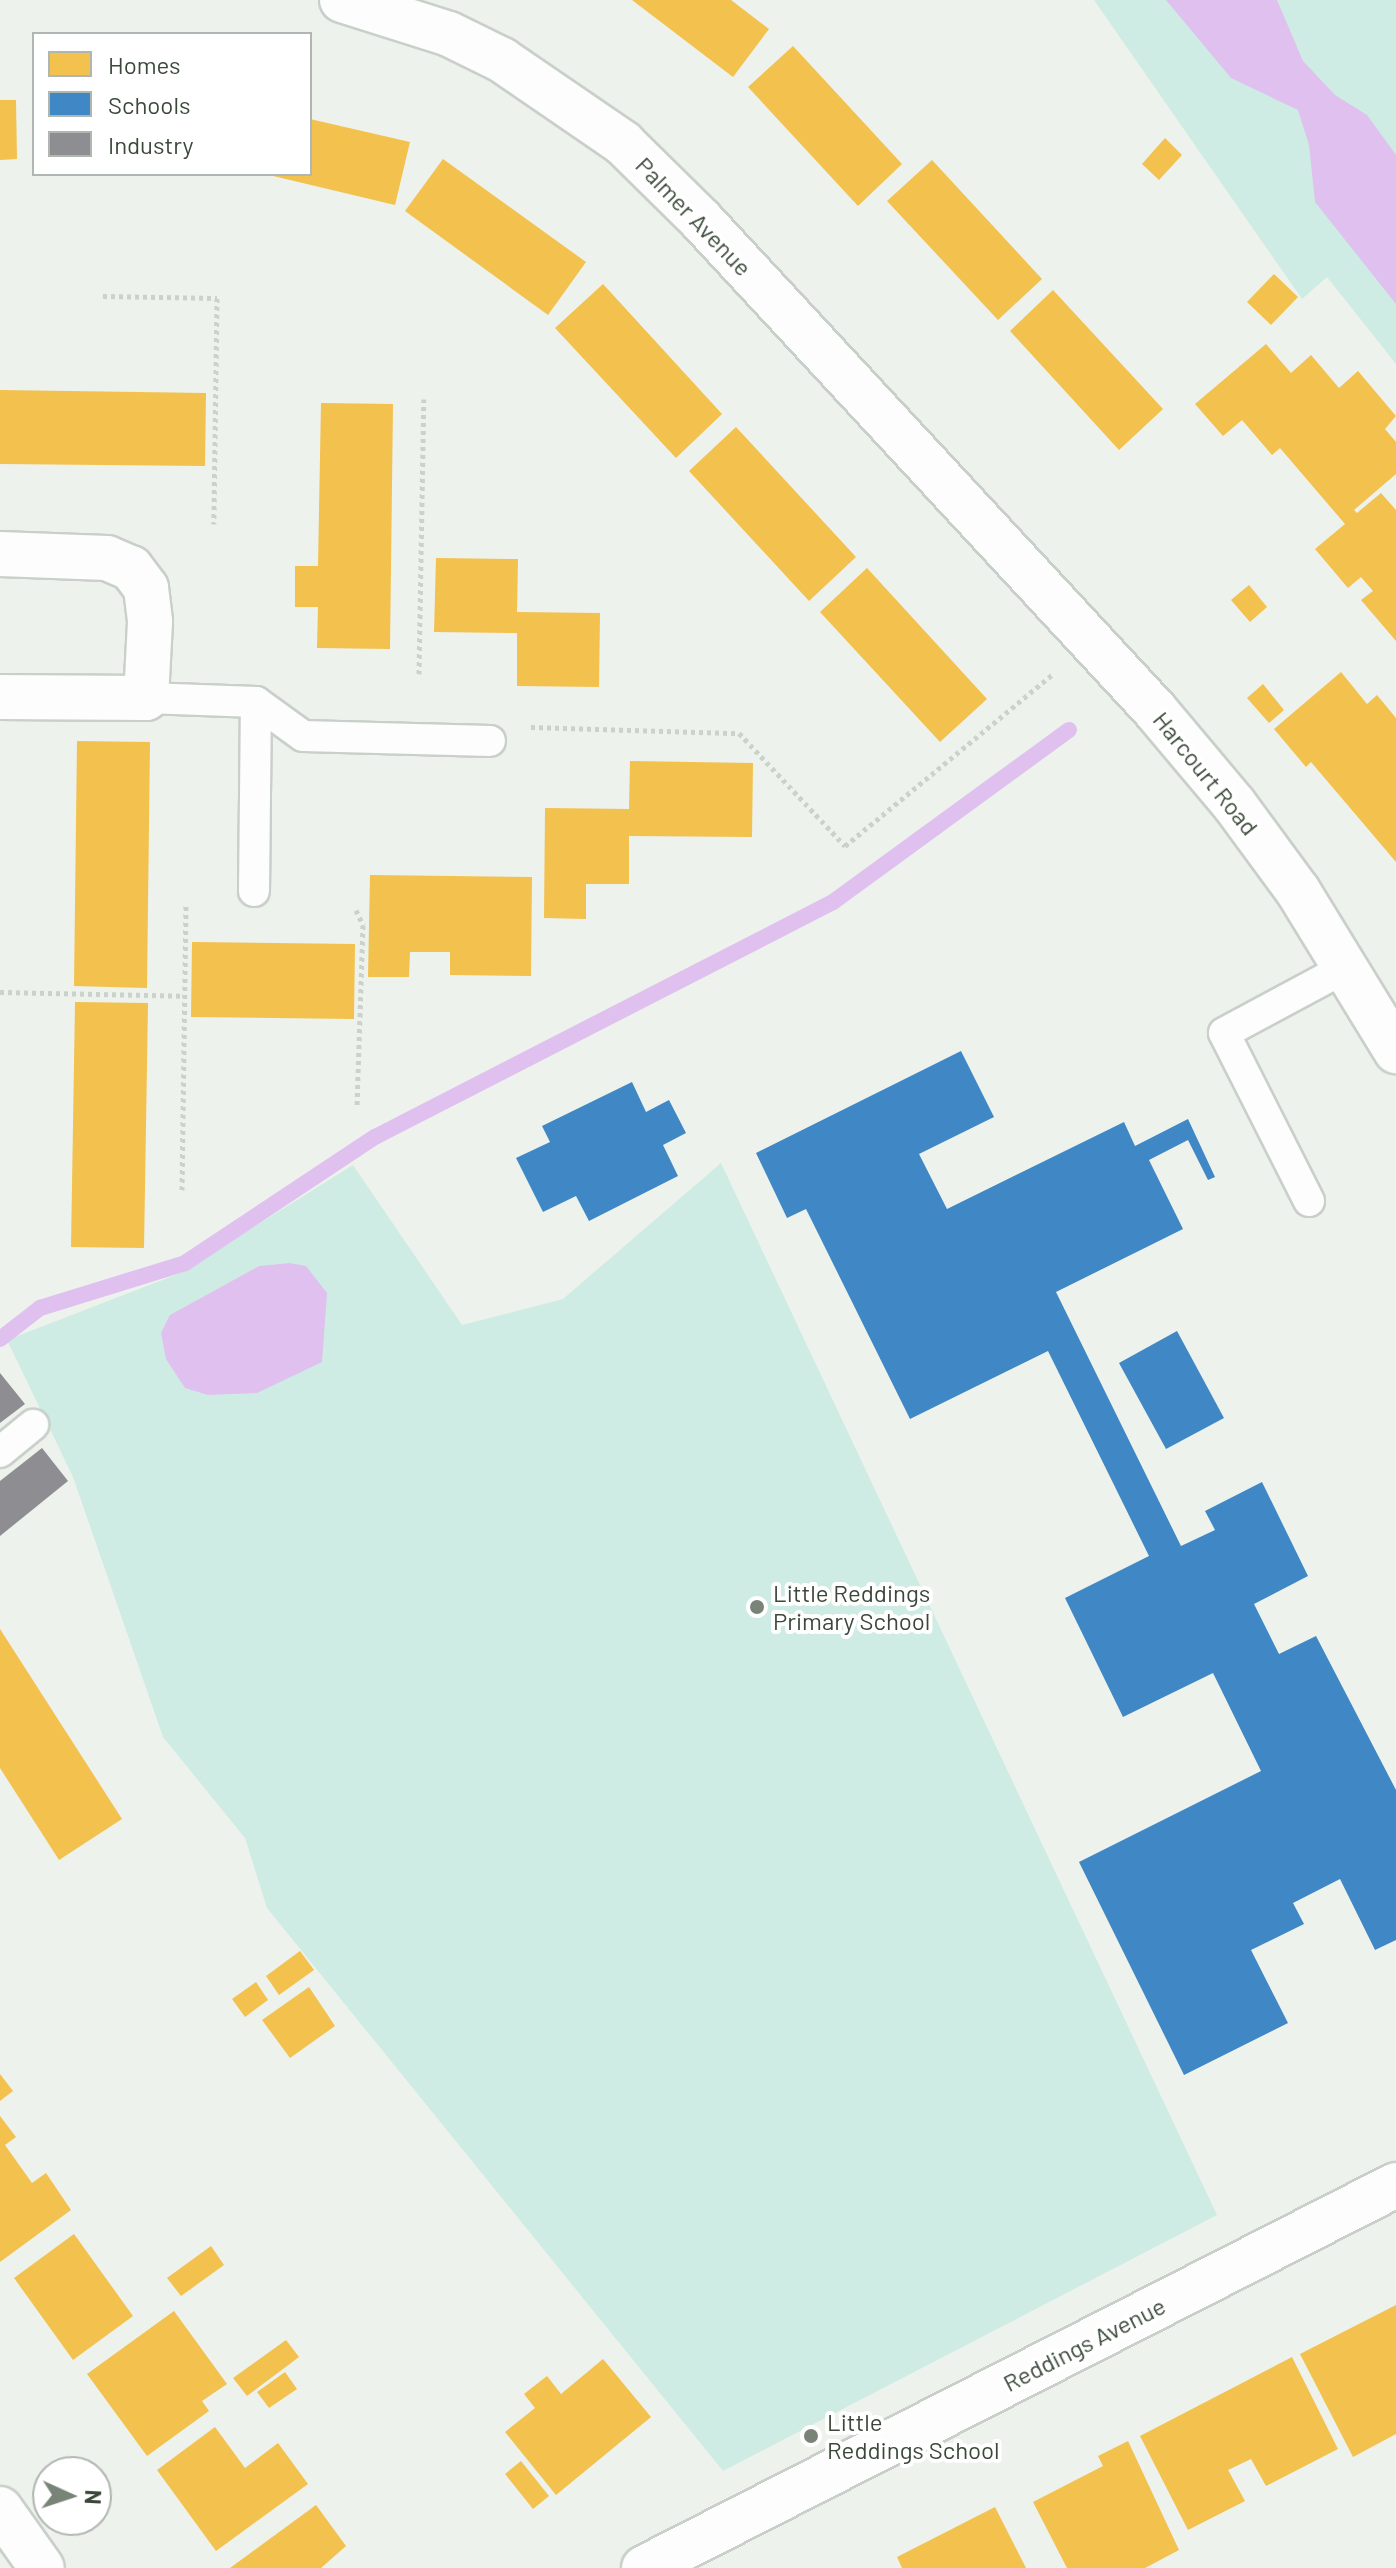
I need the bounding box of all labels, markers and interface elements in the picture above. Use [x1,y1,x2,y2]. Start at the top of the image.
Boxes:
legend [32,32,312,176]
text: Homes [108,50,181,79]
text: Schools [108,90,191,119]
text: Industry [108,130,194,159]
street label: Palmer Avenue [630,151,758,281]
street label: Harcourt Road [1147,705,1265,841]
place label: Little Reddings Primary School [773,1579,930,1635]
marker: Little Reddings Primary School [748,1598,766,1616]
street label: Reddings Avenue [998,2291,1170,2397]
place label: Little Reddings School [827,2408,1000,2464]
marker: Little Reddings School [802,2427,820,2445]
north arrow [32,2456,112,2536]
text: N [81,2489,107,2505]

